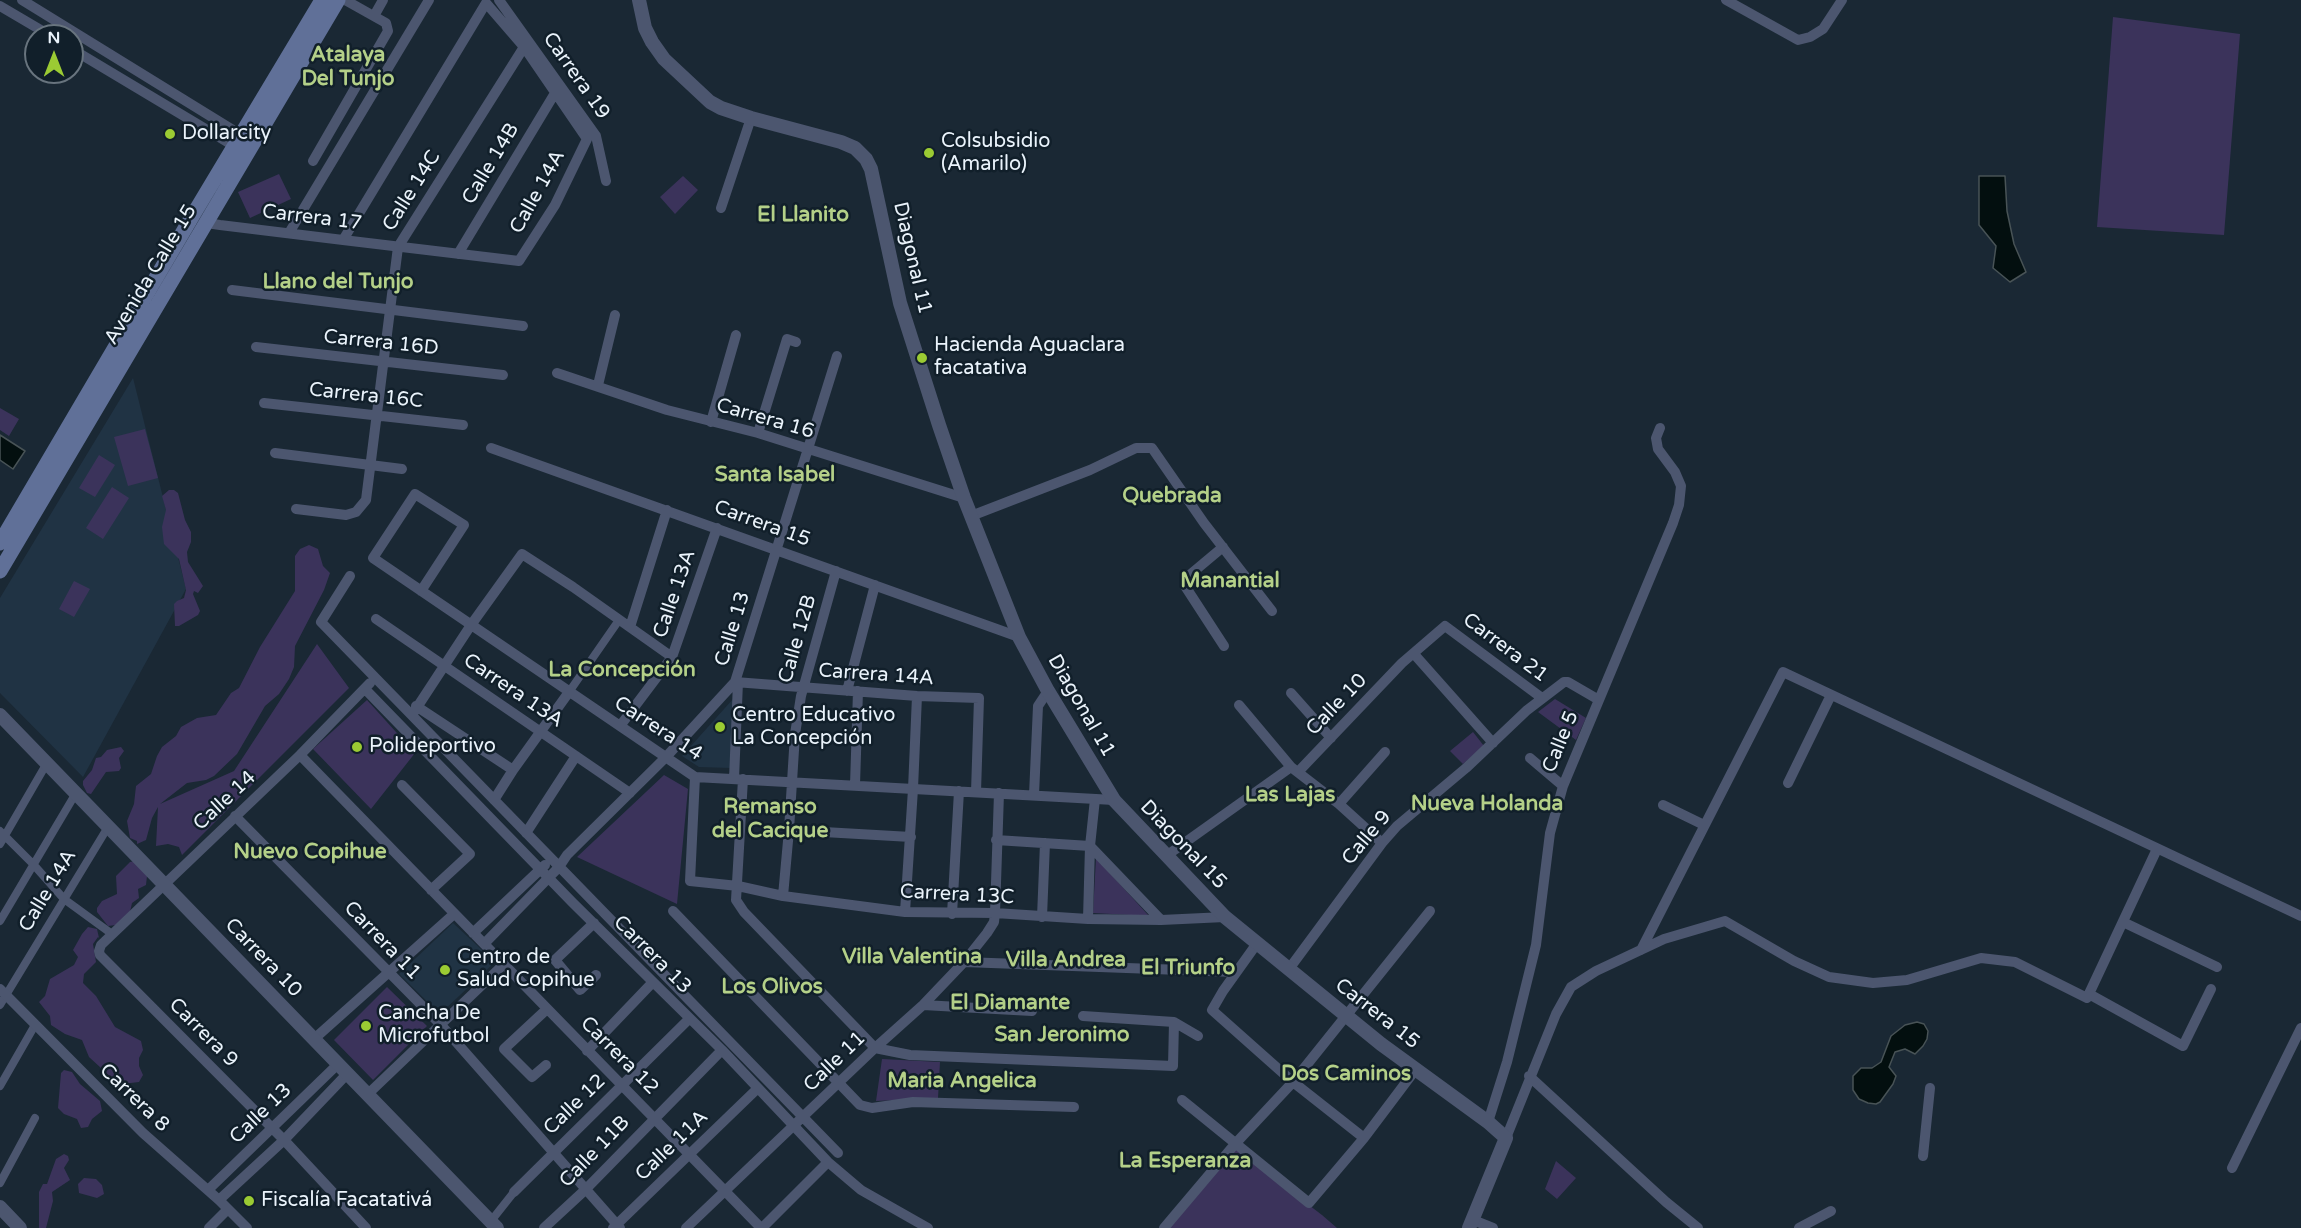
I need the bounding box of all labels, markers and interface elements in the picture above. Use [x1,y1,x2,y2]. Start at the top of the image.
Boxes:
north arrow [24,24,84,84]
text: N [48,28,60,48]
street label: Carrera 19 [537,28,615,124]
district label: Atalaya Del Tunjo [301,42,395,92]
street label: Calle 14B [457,119,525,209]
place label: Dollarcity [182,122,271,146]
marker: Dollarcity [163,127,177,141]
place label: Colsubsidio (Amarilo) [941,130,1050,177]
street label: Calle 14C [378,146,446,236]
street label: Calle 14A [505,146,571,238]
marker: Colsubsidio (Amarilo) [922,146,936,160]
street label: Diagonal 11 [887,199,937,317]
street label: Carrera 17 [261,200,363,236]
street label: Avenida Calle 15 [100,201,202,349]
district label: El Llanito [757,202,849,228]
district label: Llano del Tunjo [262,269,414,295]
street label: Carrera 16D [322,325,440,361]
place label: Hacienda Aguaclara facatativa [934,334,1125,381]
marker: Hacienda Aguaclara facatativa [915,351,929,365]
street label: Carrera 16C [308,378,424,414]
street label: Carrera 16 [713,394,817,444]
district label: Santa Isabel [715,462,835,488]
district label: Quebrada [1122,483,1222,509]
street label: Carrera 15 [711,496,813,552]
street label: Calle 13A [649,547,701,641]
district label: Manantial [1180,568,1280,594]
street label: Calle 13 [710,589,756,669]
street label: Calle 12B [774,592,822,686]
street label: Carrera 21 [1458,608,1552,688]
street label: Carrera 13A [458,649,568,733]
street label: Diagonal 11 [1042,650,1120,762]
district label: La Concepción [548,657,696,683]
street label: Carrera 14A [817,659,935,691]
street label: Calle 10 [1302,669,1372,741]
street label: Carrera 14 [609,692,707,766]
place label: Centro Educativo La Concepción [732,704,895,751]
street label: Calle 5 [1538,708,1584,776]
marker: Centro Educativo La Concepción [713,720,727,734]
place label: Polideportivo [369,735,496,759]
marker: Polideportivo [350,740,364,754]
street label: Calle 14 [189,766,261,836]
district label: Las Lajas [1245,782,1335,808]
district label: Nueva Holanda [1411,791,1563,817]
district label: Remanso del Cacique [712,794,828,844]
street label: Diagonal 15 [1135,795,1231,895]
street label: Calle 9 [1337,806,1397,870]
district label: Nuevo Copihue [233,839,387,865]
street label: Calle 14A [14,846,82,936]
street label: Carrera 13C [899,880,1015,910]
street label: Carrera 11 [338,896,426,986]
street label: Carrera 13 [608,911,696,999]
street label: Carrera 10 [219,913,307,1003]
district label: Villa Valentina [842,944,982,970]
place label: Centro de Salud Copihue [457,946,594,993]
district label: Villa Andrea [1006,947,1126,973]
district label: El Triunfo [1141,955,1235,981]
marker: Centro de Salud Copihue [438,963,452,977]
district label: Los Olivos [721,974,823,1000]
street label: Carrera 15 [1330,974,1424,1054]
district label: El Diamante [950,990,1070,1016]
street label: Carrera 9 [163,993,243,1073]
place label: Cancha De Microfutbol [378,1002,489,1049]
street label: Carrera 12 [575,1012,663,1100]
marker: Cancha De Microfutbol [359,1019,373,1033]
district label: San Jeronimo [994,1022,1130,1048]
street label: Calle 11 [799,1027,871,1097]
street label: Carrera 8 [94,1059,174,1137]
district label: Dos Caminos [1281,1061,1411,1087]
district label: Maria Angelica [887,1068,1037,1094]
street label: Calle 12 [539,1070,611,1140]
street label: Calle 13 [225,1079,297,1149]
street label: Calle 11A [631,1106,713,1186]
street label: Calle 11B [555,1111,635,1193]
district label: La Esperanza [1119,1148,1251,1174]
place label: Fiscalía Facatativá [261,1189,432,1213]
marker: Fiscalía Facatativá [242,1194,256,1208]

